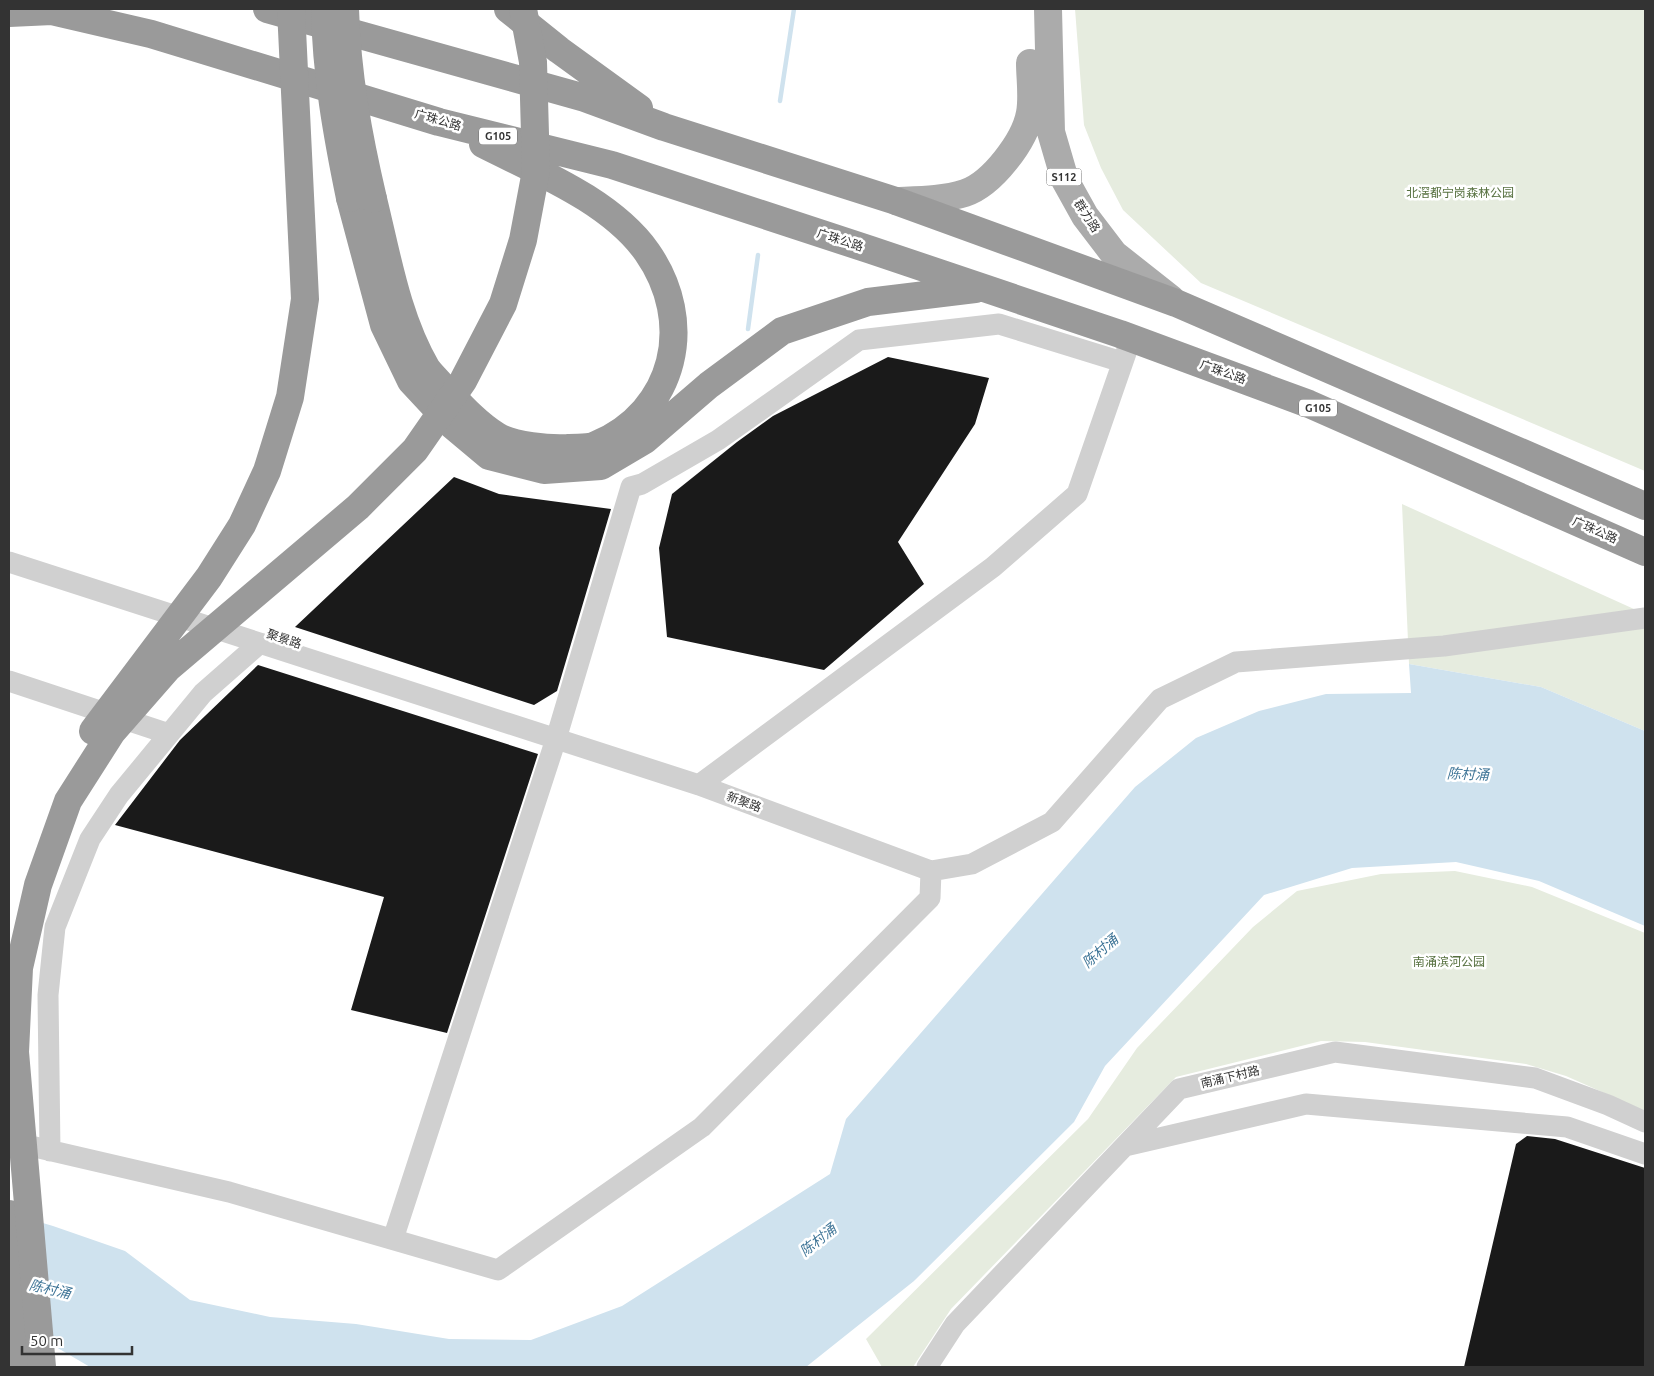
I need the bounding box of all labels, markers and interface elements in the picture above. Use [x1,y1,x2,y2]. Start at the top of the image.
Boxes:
street label: 广珠公路 [413,107,463,132]
road number: G105 [479,128,517,144]
road number: S112 [1046,168,1082,186]
park label: 北滘都宁岗森林公园 [1406,186,1514,199]
street label: 群力路 [1072,197,1103,234]
street label: 广珠公路 [815,226,865,253]
street label: 广珠公路 [1198,357,1248,386]
road number: G105 [1299,399,1337,416]
street label: 广珠公路 [1571,514,1620,545]
street label: 聚景路 [265,627,303,650]
water label: 陈村涌 [1447,765,1491,783]
street label: 新聚路 [725,789,763,814]
water label: 陈村涌 [1079,930,1123,971]
park label: 南涌滨河公园 [1413,955,1485,968]
street label: 南涌下村路 [1199,1063,1261,1090]
water label: 陈村涌 [797,1219,841,1259]
water label: 陈村涌 [28,1276,74,1302]
scale bar [22,1324,132,1356]
text: 50 m [30,1332,63,1349]

